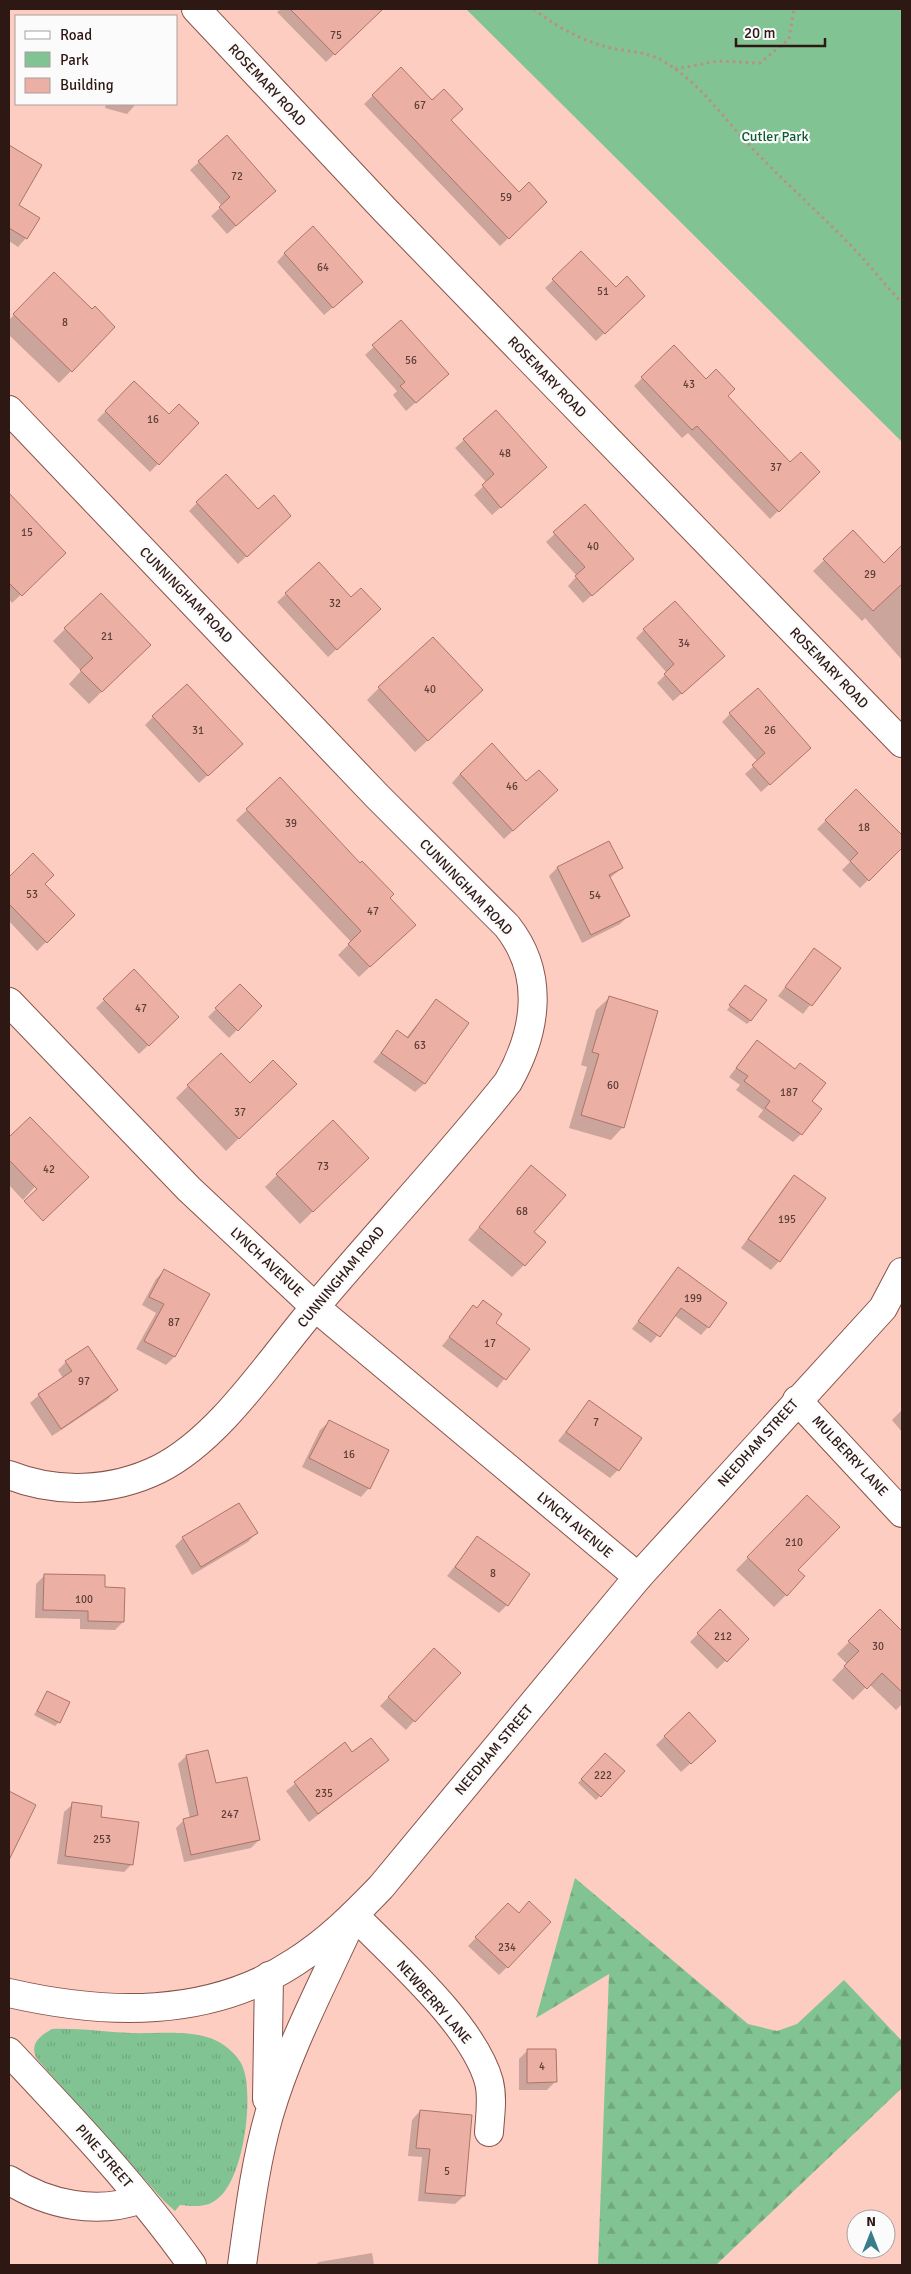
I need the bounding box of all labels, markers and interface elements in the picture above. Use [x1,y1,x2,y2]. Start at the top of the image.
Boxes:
legend [15,15,178,105]
scale bar [736,15,825,47]
text: 20 m [744,24,775,42]
text: Road [60,26,92,44]
house number: 75 [330,29,342,42]
street label: ROSEMARY ROAD [225,40,309,130]
text: Park [60,51,89,69]
text: Building [60,76,114,94]
house number: 67 [414,99,426,112]
park label: Cutler Park [741,128,809,145]
house number: 72 [231,170,243,183]
house number: 59 [500,191,512,204]
house number: 64 [317,261,329,274]
house number: 51 [597,285,609,298]
house number: 8 [62,316,68,329]
street label: ROSEMARY ROAD [504,333,590,421]
house number: 56 [405,354,417,367]
house number: 43 [683,378,695,391]
house number: 16 [147,413,159,426]
house number: 48 [499,447,511,460]
house number: 37 [770,461,782,474]
house number: 15 [21,526,33,539]
house number: 40 [587,540,599,553]
street label: CUNNINGHAM ROAD [136,544,236,646]
house number: 29 [864,568,876,581]
house number: 32 [329,597,341,610]
street label: ROSEMARY ROAD [786,624,872,712]
house number: 21 [101,630,113,643]
house number: 34 [678,637,690,650]
house number: 40 [424,683,436,696]
house number: 31 [192,724,204,737]
house number: 26 [764,724,776,737]
house number: 46 [506,780,518,793]
house number: 39 [285,817,297,830]
house number: 18 [858,821,870,834]
street label: CUNNINGHAM ROAD [416,836,516,938]
house number: 53 [26,888,38,901]
house number: 54 [589,889,601,902]
house number: 47 [367,905,379,918]
house number: 47 [135,1002,147,1015]
house number: 63 [414,1039,426,1052]
house number: 60 [607,1079,619,1092]
house number: 187 [780,1086,798,1099]
house number: 37 [234,1106,246,1119]
house number: 73 [317,1160,329,1173]
house number: 42 [43,1163,55,1176]
house number: 68 [516,1205,528,1218]
house number: 195 [778,1213,796,1226]
street label: CUNNINGHAM ROAD [294,1223,388,1331]
street label: LYNCH AVENUE [227,1224,307,1300]
house number: 199 [684,1292,702,1305]
house number: 87 [168,1316,180,1329]
house number: 17 [484,1337,496,1350]
house number: 97 [78,1375,90,1388]
street label: NEEDHAM STREET [714,1396,802,1490]
street label: MULBERRY LANE [808,1412,892,1500]
house number: 7 [593,1416,599,1429]
house number: 16 [343,1448,355,1461]
street label: LYNCH AVENUE [534,1488,617,1562]
house number: 210 [785,1536,803,1549]
house number: 8 [490,1567,496,1580]
house number: 100 [75,1593,93,1606]
house number: 212 [714,1630,732,1643]
house number: 30 [872,1640,884,1653]
street label: NEEDHAM STREET [451,1701,537,1798]
house number: 222 [594,1769,612,1782]
house number: 235 [315,1787,333,1800]
house number: 247 [221,1808,239,1821]
house number: 253 [93,1833,111,1846]
house number: 234 [498,1941,516,1954]
street label: NEWBERRY LANE [393,1957,475,2047]
house number: 4 [539,2060,545,2073]
street label: PINE STREET [72,2121,136,2191]
house number: 5 [444,2165,450,2178]
north arrow [846,2209,896,2259]
text: N [866,2213,876,2230]

